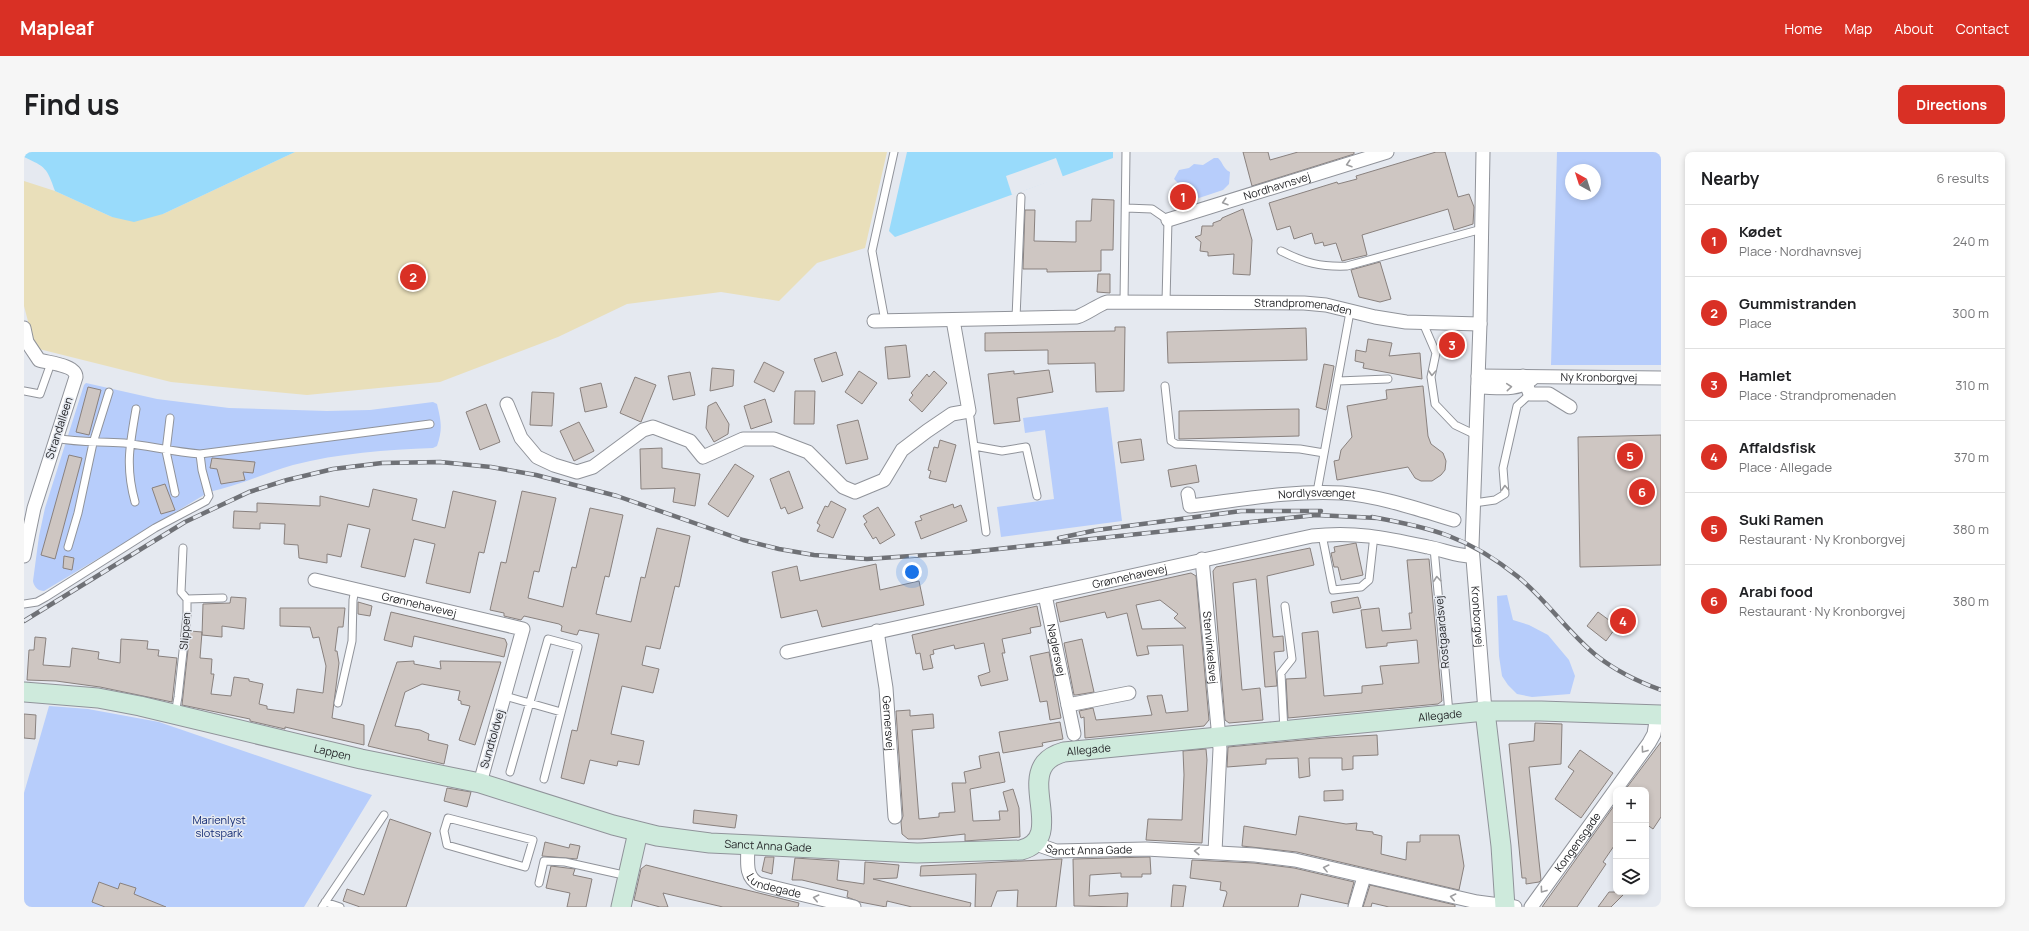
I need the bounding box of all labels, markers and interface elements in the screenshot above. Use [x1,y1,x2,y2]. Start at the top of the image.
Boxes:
text: Mapleaf [20,15,94,41]
text: Home [1785,19,1822,38]
text: Map [1844,19,1872,38]
text: About [1894,19,1934,38]
text: Contact [1956,19,2009,38]
text: Find us [24,85,119,123]
button: Directions [1898,85,2005,124]
one-way arrow [1346,159,1353,168]
north arrow [1565,164,1601,200]
text: Nearby [1701,167,1759,190]
street label: Nordhavnsvej [1241,168,1312,203]
text: 6 results [1937,169,1989,187]
pin: 1 [1170,182,1196,212]
one-way arrow [1222,197,1229,206]
text: Kødet [1739,221,1782,242]
text: 1 [1711,232,1717,250]
text: 240 m [1953,232,1989,250]
text: Place · Nordhavnsvej [1739,242,1861,260]
pin: 2 [400,262,426,292]
text: Gummistranden [1739,293,1856,314]
street label: Strandpromenaden [1254,295,1354,318]
text: 2 [1710,304,1718,322]
text: 300 m [1952,304,1989,322]
text: Place [1739,314,1772,332]
pin: 3 [1439,330,1465,360]
text: Hamlet [1739,365,1792,386]
street label: Ny Kronborgvej [1560,369,1638,385]
one-way arrow [1427,370,1436,376]
text: 3 [1710,376,1718,394]
text: 310 m [1955,376,1989,394]
one-way arrow [1506,383,1512,392]
text: Place · Strandpromenaden [1739,386,1896,404]
street label: Strandalleen [41,395,76,461]
text: Affaldsfisk [1739,437,1816,458]
pin: 5 [1617,441,1643,471]
text: 4 [1710,448,1718,466]
text: 370 m [1954,448,1989,466]
text: Place · Allegade [1739,458,1832,476]
pin: 6 [1629,477,1655,507]
street label: Nordlysvænget [1278,484,1357,502]
one-way arrow [1500,485,1509,491]
text: Suki Ramen [1739,509,1824,530]
text: 5 [1710,520,1718,538]
text: 380 m [1953,520,1989,538]
text: Restaurant · Ny Kronborgvej [1739,530,1905,548]
street label: Grønnehavevej [1091,560,1168,591]
your location [902,562,922,582]
one-way arrow [1433,576,1442,582]
text: Arabi food [1739,581,1813,602]
street label: Kronborgvej [1468,585,1488,648]
street label: Grønnehavevej [380,588,458,620]
text: 6 [1710,592,1718,610]
text: 380 m [1953,592,1989,610]
street label: Rostgaardsvej [1431,595,1452,669]
text: Restaurant · Ny Kronborgvej [1739,602,1905,620]
pin: 4 [1610,606,1636,636]
street label: Stenvinkelsvej [1200,610,1222,685]
street label: Slippen [175,611,194,650]
street label: Naglersvej [1044,622,1070,677]
street label: Gernersvej [880,695,898,751]
street label: Allegade [1417,705,1463,724]
street label: Sundtoldvej [476,708,507,770]
street label: Allegade [1066,739,1112,759]
street label: Lappen [313,740,353,763]
one-way arrow [1642,746,1649,753]
map controls [1613,787,1649,895]
button: + [1613,787,1649,823]
street label: Kongensgade [1551,809,1604,875]
park label: Marienlyst slotspark [192,812,246,840]
button: − [1613,823,1649,859]
street label: Sanct Anna Gade [724,836,813,855]
street label: Sanct Anna Gade [1043,840,1133,858]
one-way arrow [1194,847,1200,856]
button: layers [1613,859,1649,895]
one-way arrow [1323,864,1329,872]
street label: Lundegade [743,870,803,901]
one-way arrow [1540,886,1548,893]
one-way arrow [1449,893,1456,901]
one-way arrow [813,894,820,903]

